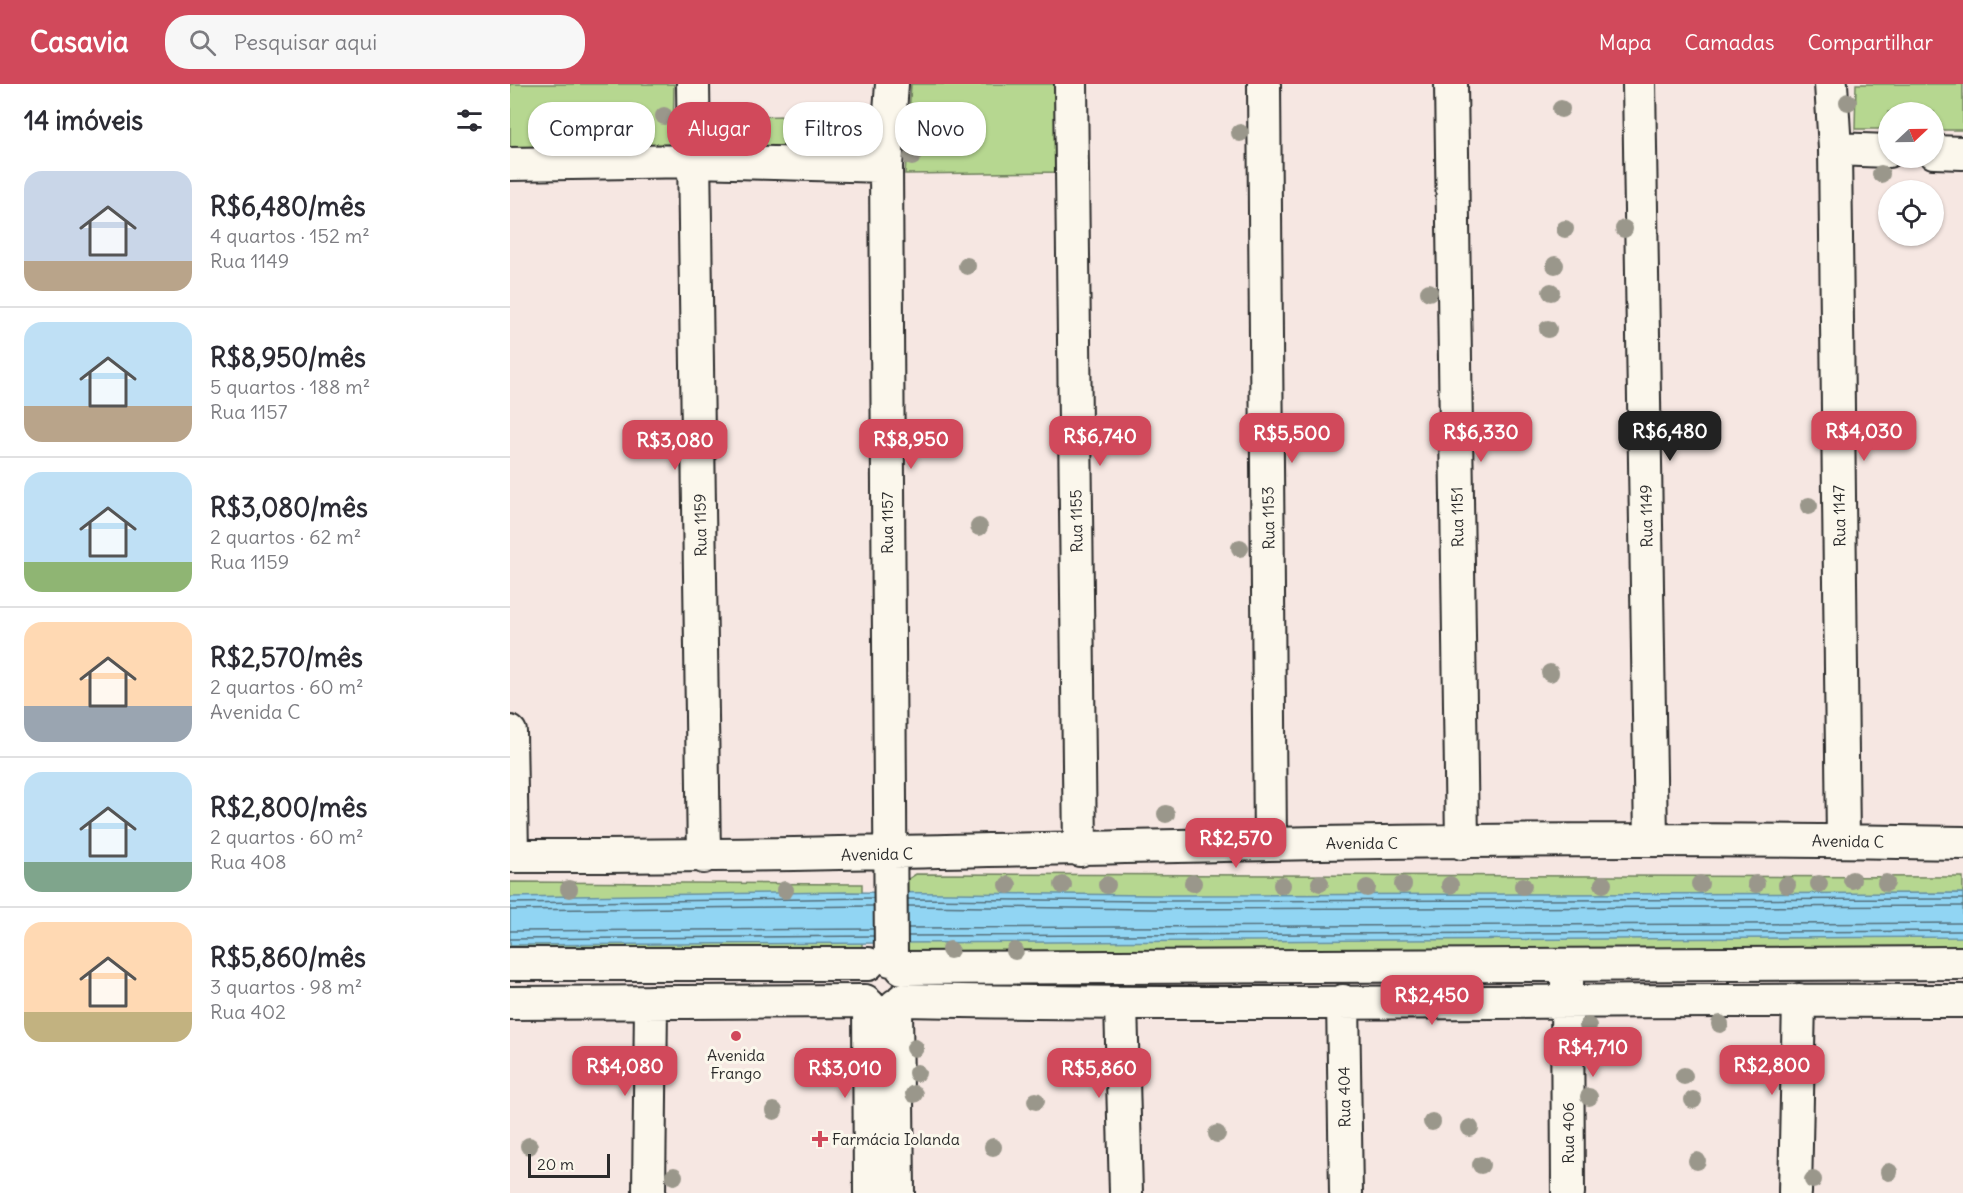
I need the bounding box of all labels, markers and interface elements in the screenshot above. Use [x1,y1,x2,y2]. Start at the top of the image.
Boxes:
search box [165,15,585,69]
text: Casavia [30,24,129,60]
icon: search [186,26,219,59]
text: Pesquisar aqui [234,28,377,56]
text: Mapa [1599,29,1652,56]
text: Camadas [1685,29,1774,56]
text: Compartilhar [1807,29,1933,56]
chip: Comprar [528,102,655,156]
chip: Alugar [667,102,771,156]
chip: Filtros [783,102,883,156]
chip: Novo [895,102,986,156]
north arrow [1878,102,1944,168]
map controls [1878,102,1944,246]
text: 14 imóveis [24,104,143,137]
icon: filters [453,104,486,137]
button: locate [1878,180,1944,246]
text: R$6,480/mês [210,190,365,223]
icon: home [72,195,144,267]
text: 4 quartos · 152 m² [210,223,370,248]
text: Rua 1149 [210,248,289,273]
text: R$8,950/mês [210,341,366,374]
icon: home [72,346,144,418]
text: 5 quartos · 188 m² [210,374,370,399]
text: Rua 1157 [210,399,288,424]
pin: R$6,480 [1615,411,1725,462]
pin: R$4,030 [1809,411,1919,462]
pin: R$6,330 [1426,412,1536,463]
pin: R$5,500 [1237,413,1347,464]
pin: R$6,740 [1045,416,1155,467]
text: R$6,480 [1632,418,1708,443]
text: R$4,030 [1825,418,1903,443]
pin: R$8,950 [856,419,966,470]
text: R$6,330 [1443,419,1519,444]
pin: R$3,080 [620,420,730,471]
text: R$5,500 [1253,420,1331,445]
text: R$6,740 [1063,423,1137,448]
text: R$8,950 [873,426,949,451]
text: R$3,080 [636,427,714,452]
street label: Rua 1149 [1635,484,1657,548]
street label: Rua 1147 [1828,485,1850,547]
street label: Rua 1153 [1257,486,1279,550]
street label: Rua 1151 [1446,487,1468,547]
street label: Rua 1155 [1065,489,1087,553]
text: R$3,080/mês [210,491,368,524]
street label: Rua 1157 [877,492,897,554]
street label: Rua 1159 [689,493,711,557]
icon: home [72,496,144,568]
text: 2 quartos · 62 m² [210,524,361,549]
text: Rua 1159 [210,549,289,574]
text: R$2,570/mês [210,641,363,674]
icon: home [72,646,144,718]
text: 2 quartos · 60 m² [210,674,363,699]
text: Avenida C [210,699,300,724]
text: R$2,800/mês [210,791,367,824]
icon: home [72,796,144,868]
pin: R$2,570 [1181,818,1291,869]
text: 2 quartos · 60 m² [210,824,363,849]
text: R$2,570 [1199,825,1273,850]
street label: Avenida C [1812,830,1884,852]
street label: Avenida C [1326,833,1398,853]
street label: Avenida C [841,843,913,865]
text: Rua 408 [210,849,287,874]
text: R$5,860/mês [210,941,366,974]
icon: home [72,946,144,1018]
text: 3 quartos · 98 m² [210,974,362,999]
pin: R$2,450 [1377,975,1487,1026]
text: R$2,450 [1395,982,1469,1007]
text: Rua 402 [210,999,286,1024]
pin: R$4,710 [1538,1027,1648,1078]
marker: Avenida Frango [729,1029,743,1043]
text: R$4,710 [1558,1034,1628,1059]
place label: Avenida Frango [707,1045,765,1083]
pin: R$2,800 [1717,1045,1827,1096]
pin: R$4,080 [570,1046,680,1097]
pin: R$3,010 [790,1048,900,1099]
pin: R$5,860 [1044,1048,1154,1099]
text: R$2,800 [1734,1052,1810,1077]
text: R$4,080 [586,1053,664,1078]
text: R$3,010 [808,1055,882,1080]
text: R$5,860 [1061,1055,1137,1080]
street label: Rua 404 [1333,1066,1355,1128]
street label: Rua 406 [1558,1102,1578,1164]
place label: Farmácia Iolanda [832,1129,960,1149]
marker: Farmácia Iolanda [813,1132,827,1146]
scale bar [528,1151,610,1178]
text: 20 m [537,1154,574,1174]

